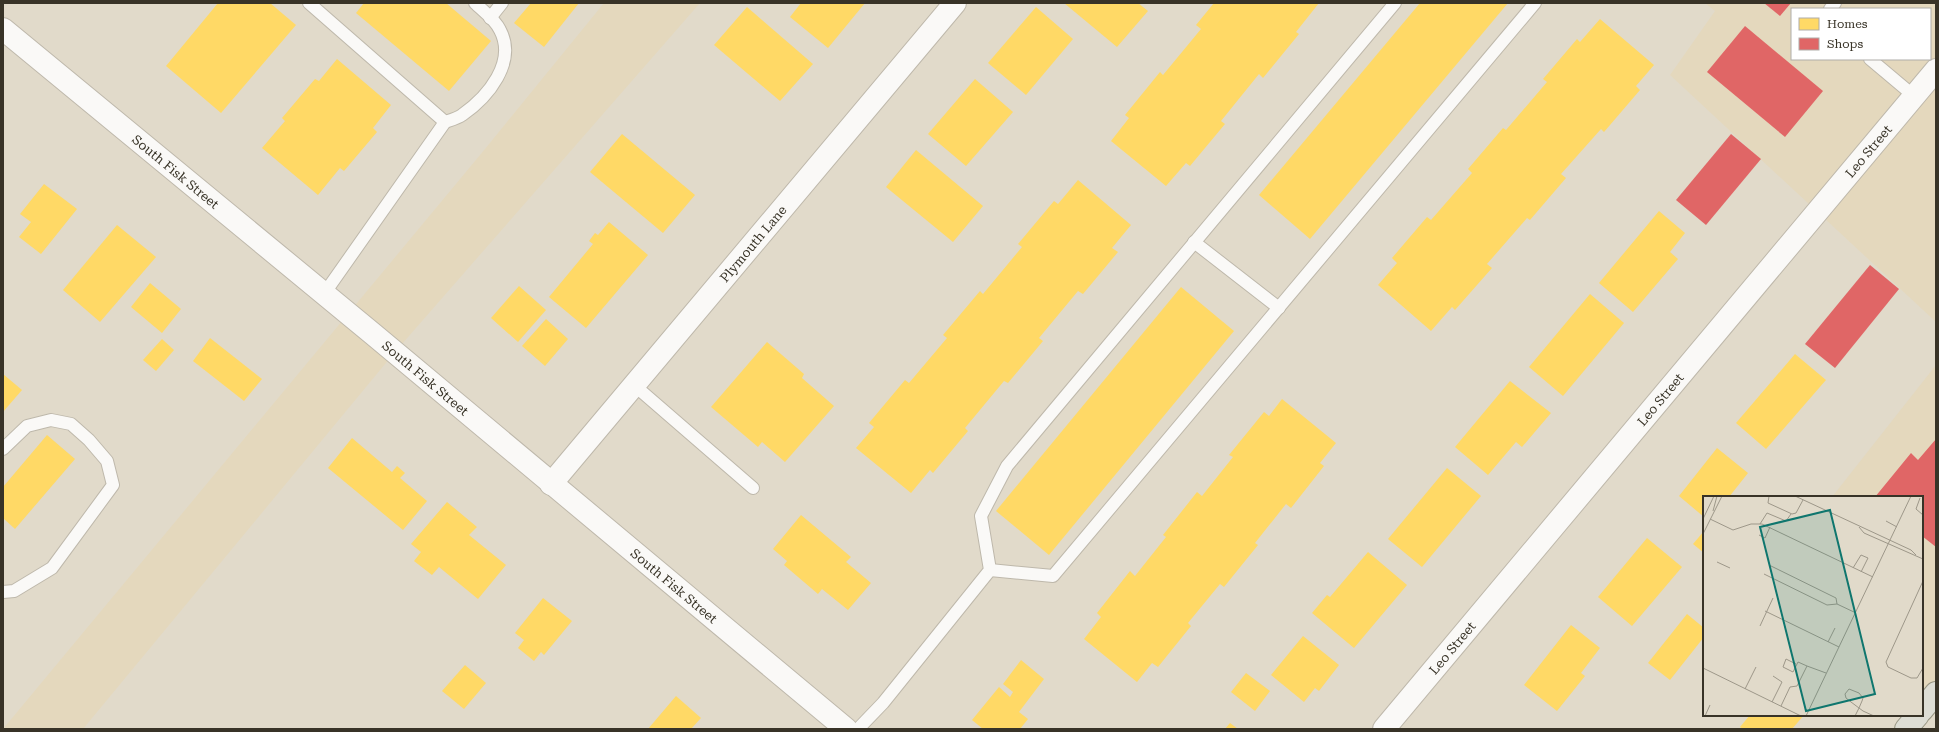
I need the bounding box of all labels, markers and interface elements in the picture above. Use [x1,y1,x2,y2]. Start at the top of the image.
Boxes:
legend [1791,8,1931,60]
text: Homes [1827,17,1868,31]
text: Shops [1827,37,1863,51]
street label: Leo Street [1842,122,1895,181]
street label: South Fisk Street [129,132,222,212]
street label: Plymouth Lane [717,203,790,285]
street label: South Fisk Street [379,338,472,419]
street label: Leo Street [1634,370,1687,429]
inset map [1703,496,1923,716]
street label: South Fisk Street [628,546,720,626]
street label: Leo Street [1426,619,1479,677]

